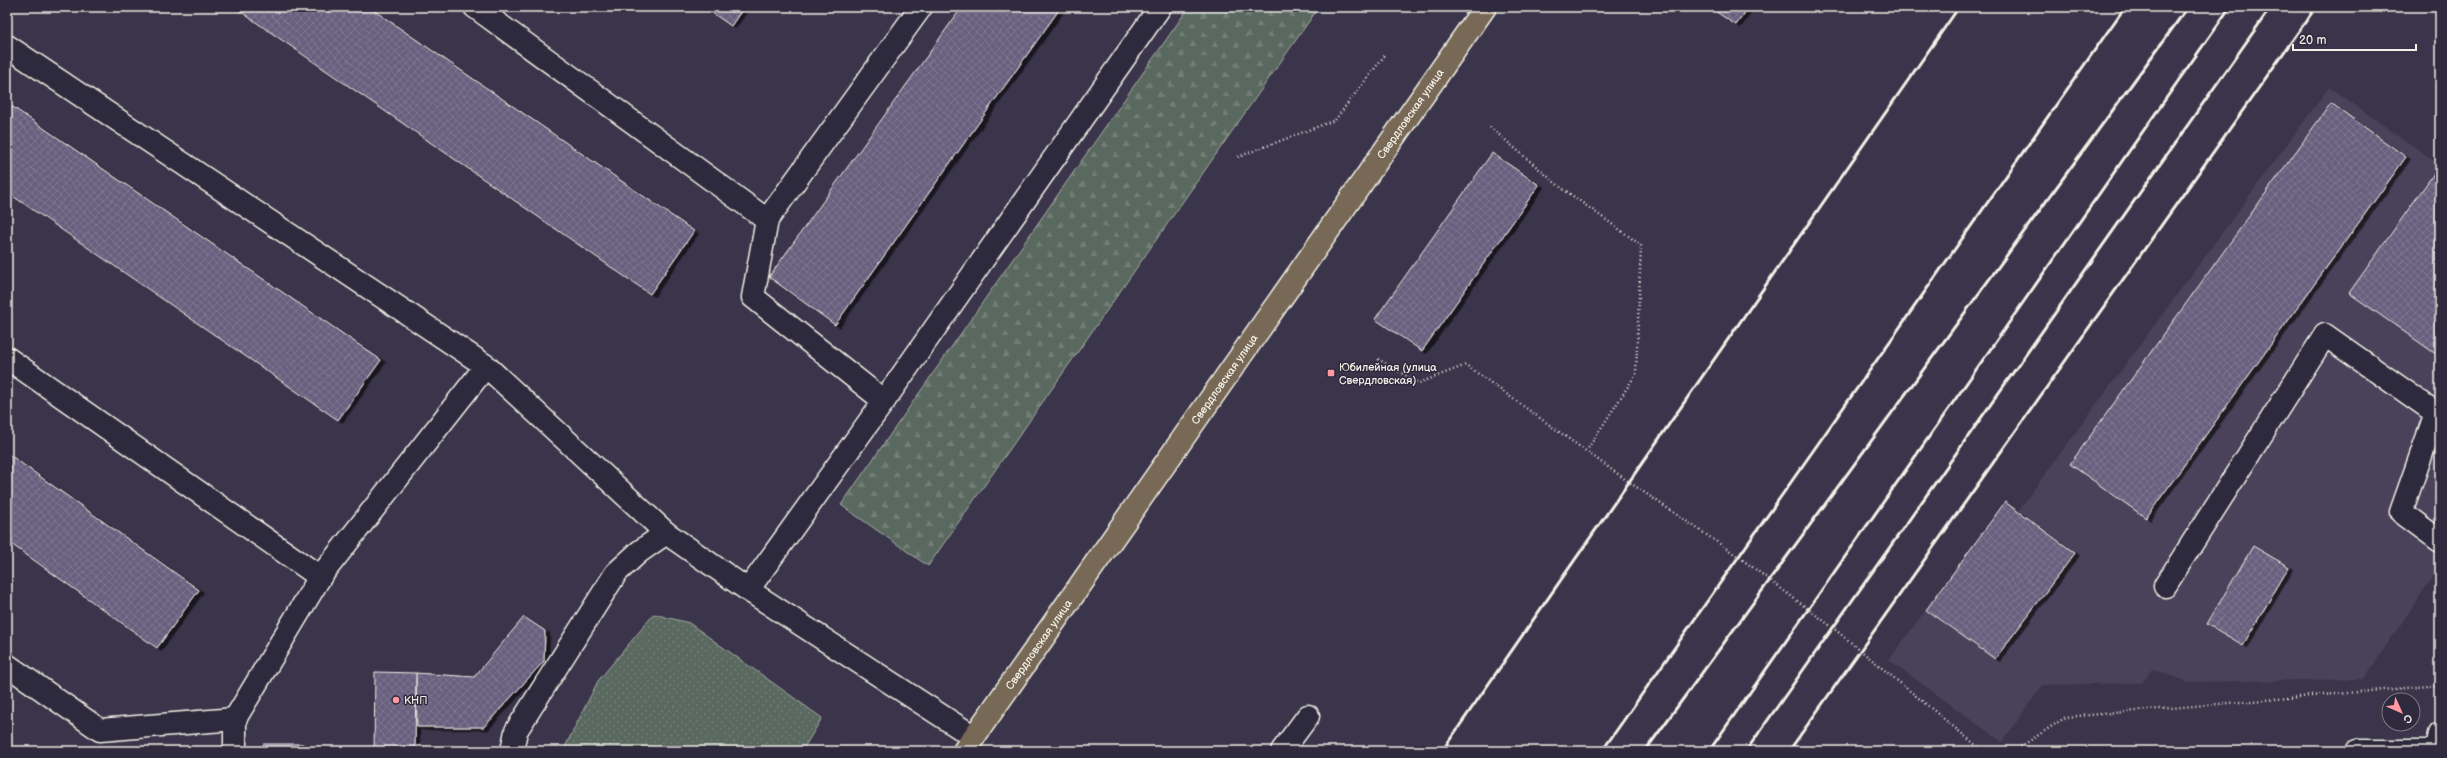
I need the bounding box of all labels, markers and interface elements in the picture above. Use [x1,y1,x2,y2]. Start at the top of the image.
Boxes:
scale bar [2293,26,2416,52]
text: 20 m [2299,33,2326,48]
street label: Свердловская улица [1375,66,1447,162]
street label: Свердловская улица [1189,331,1261,427]
place label: Юбилейная (улица Свердловская) [1339,361,1437,387]
marker: Юбилейная (улица Свердловская) [1326,368,1336,378]
street label: Свердловская улица [1003,597,1075,692]
north arrow [2381,692,2421,732]
place label: КНП [404,694,428,707]
marker: КНП [391,695,401,705]
text: С [2400,711,2415,726]

